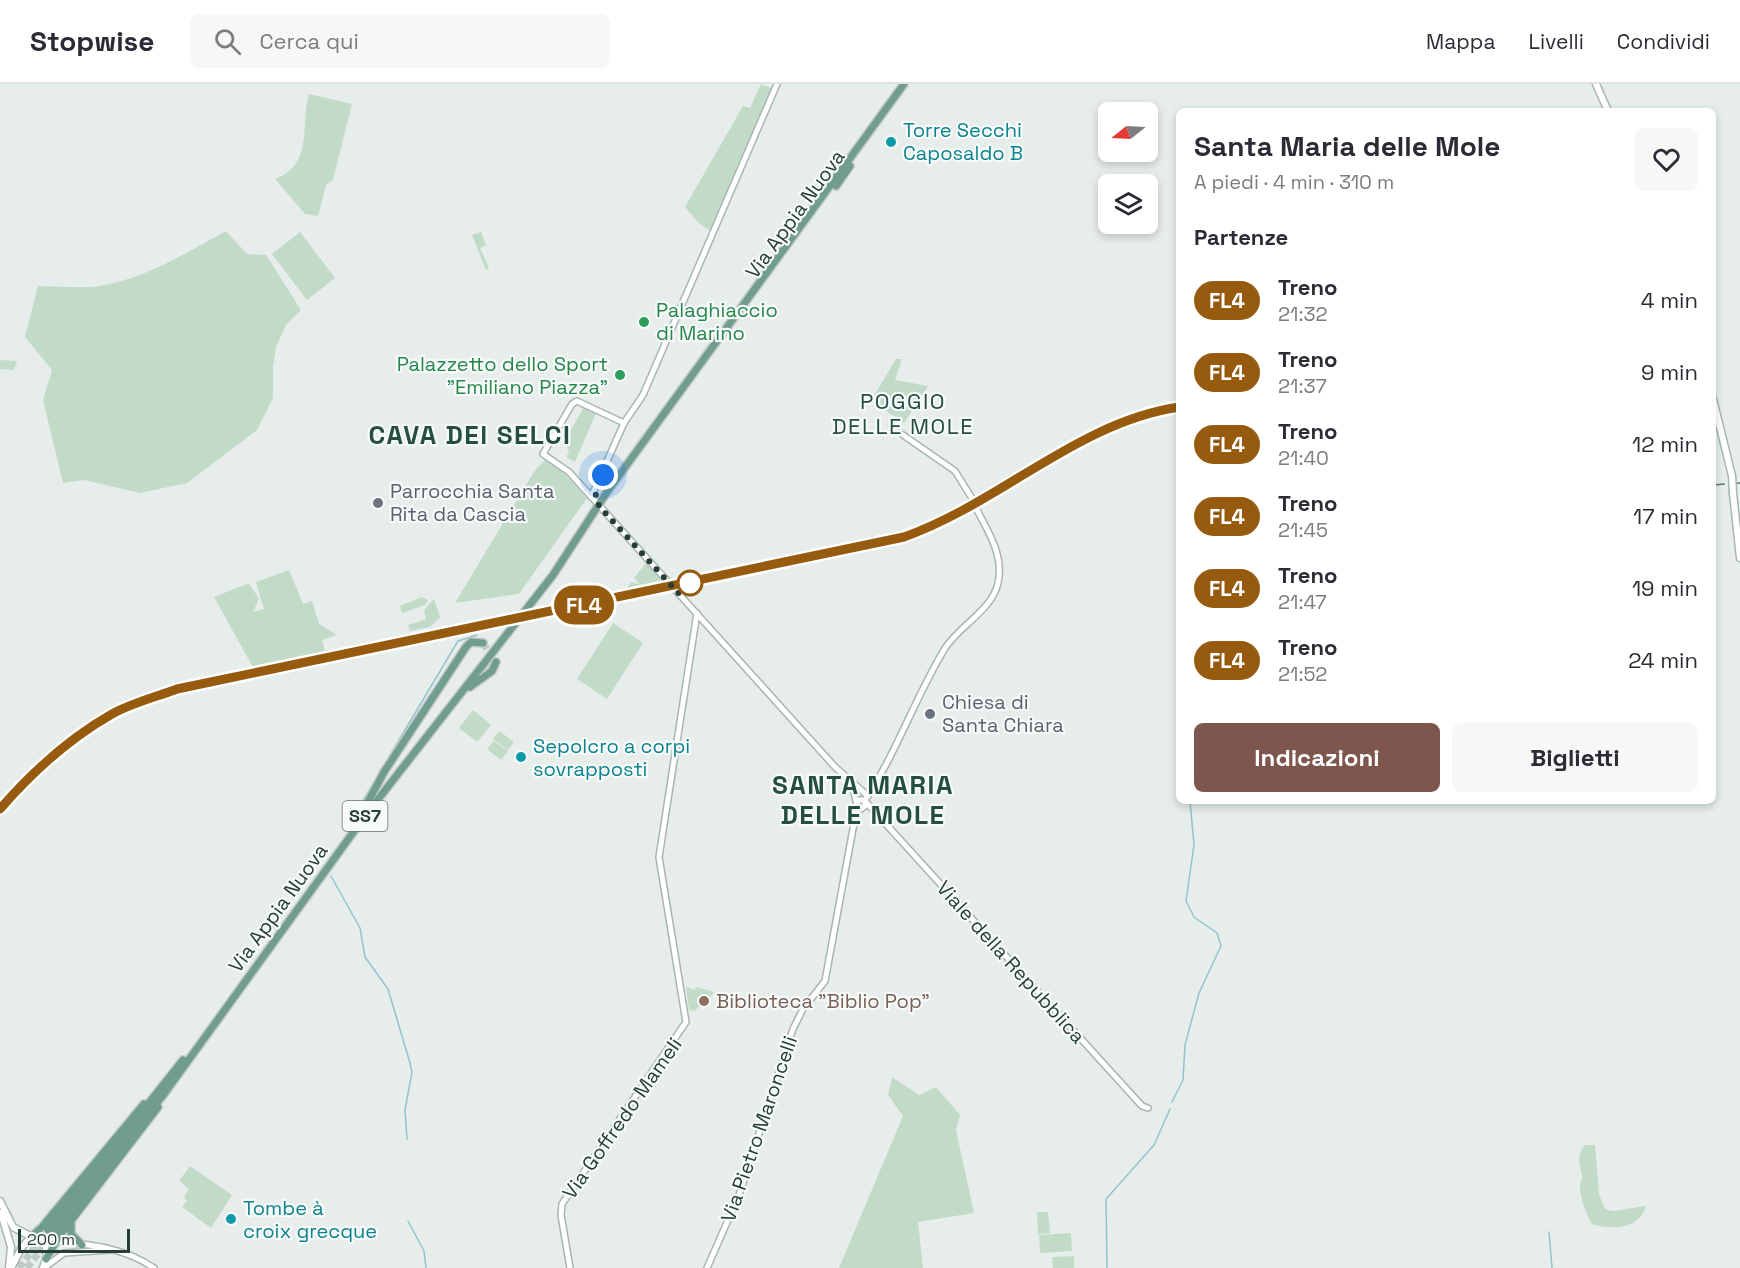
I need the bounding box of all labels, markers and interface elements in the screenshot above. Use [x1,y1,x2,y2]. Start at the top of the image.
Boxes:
search box [190,14,610,68]
text: Stopwise [30,23,154,59]
icon: search [211,25,244,58]
text: Cerca qui [259,27,359,55]
text: Mappa [1426,28,1495,55]
text: Livelli [1528,28,1584,55]
text: Condividi [1617,28,1710,55]
north arrow [1098,102,1158,162]
map controls [1098,102,1158,234]
place label: Torre Secchi Caposaldo B [903,117,1023,166]
text: Santa Maria delle Mole [1194,128,1500,164]
button: heart [1635,128,1698,191]
marker: Torre Secchi Caposaldo B [884,135,898,149]
street label: Via Appia Nuova [740,144,850,284]
text: A piedi · 4 min · 310 m [1194,169,1394,195]
button: layers [1098,174,1158,234]
text: Partenze [1194,223,1288,251]
text: Treno [1278,273,1337,301]
text: 4 min [1641,286,1698,314]
text: FL4 [1209,287,1245,314]
place label: Palaghiaccio di Marino [656,297,778,346]
text: 21:32 [1278,301,1328,327]
marker: Palaghiaccio di Marino [637,315,651,329]
text: Treno [1278,345,1337,373]
place label: Palazzetto dello Sport "Emiliano Piazza" [397,351,608,400]
text: 9 min [1641,358,1698,386]
text: FL4 [1209,359,1245,386]
marker: Palazzetto dello Sport "Emiliano Piazza" [613,368,627,382]
text: 21:37 [1278,373,1327,399]
district label: POGGIO DELLE MOLE [832,387,974,440]
text: Treno [1278,417,1337,445]
district label: CAVA DEI SELCI [369,418,571,452]
text: 12 min [1632,430,1698,458]
text: FL4 [1209,431,1245,458]
text: 21:40 [1278,445,1329,471]
your location [588,460,618,490]
place label: Parrocchia Santa Rita da Cascia [390,478,554,527]
text: Treno [1278,489,1337,517]
marker: Parrocchia Santa Rita da Cascia [371,496,385,510]
text: 17 min [1633,502,1698,530]
text: FL4 [1209,503,1245,530]
text: 21:45 [1278,517,1328,543]
text: Treno [1278,561,1337,589]
unlabelled marker [677,570,703,596]
text: 19 min [1632,574,1698,602]
text: FL4 [1209,575,1245,602]
line badge: FL4 [550,586,618,624]
text: 21:47 [1278,589,1327,615]
text: FL4 [566,592,602,619]
text: Treno [1278,633,1337,661]
text: 24 min [1628,646,1698,674]
text: FL4 [1209,647,1245,674]
text: 21:52 [1278,661,1327,687]
place label: Chiesa di Santa Chiara [942,689,1064,738]
marker: Chiesa di Santa Chiara [923,707,937,721]
button: Indicazioni [1194,723,1440,792]
button: Biglietti [1452,723,1698,792]
place label: Sepolcro a corpi sovrapposti [533,733,690,782]
marker: Sepolcro a corpi sovrapposti [514,750,528,764]
district label: SANTA MARIA DELLE MOLE [772,768,954,832]
road number: SS7 [342,801,388,831]
street label: Via Appia Nuova [223,838,333,978]
street label: Viale della Repubblica [931,875,1091,1049]
place label: Biblioteca "Biblio Pop" [716,988,930,1014]
marker: Biblioteca "Biblio Pop" [697,994,711,1008]
street label: Via Goffredo Mameli [556,1032,688,1204]
street label: Via Pietro Maroncelli [715,1032,803,1226]
place label: Tombe à croix grecque [243,1195,377,1244]
marker: Tombe à croix grecque [224,1212,238,1226]
scale bar [18,1226,130,1254]
text: 200 m [27,1229,75,1250]

